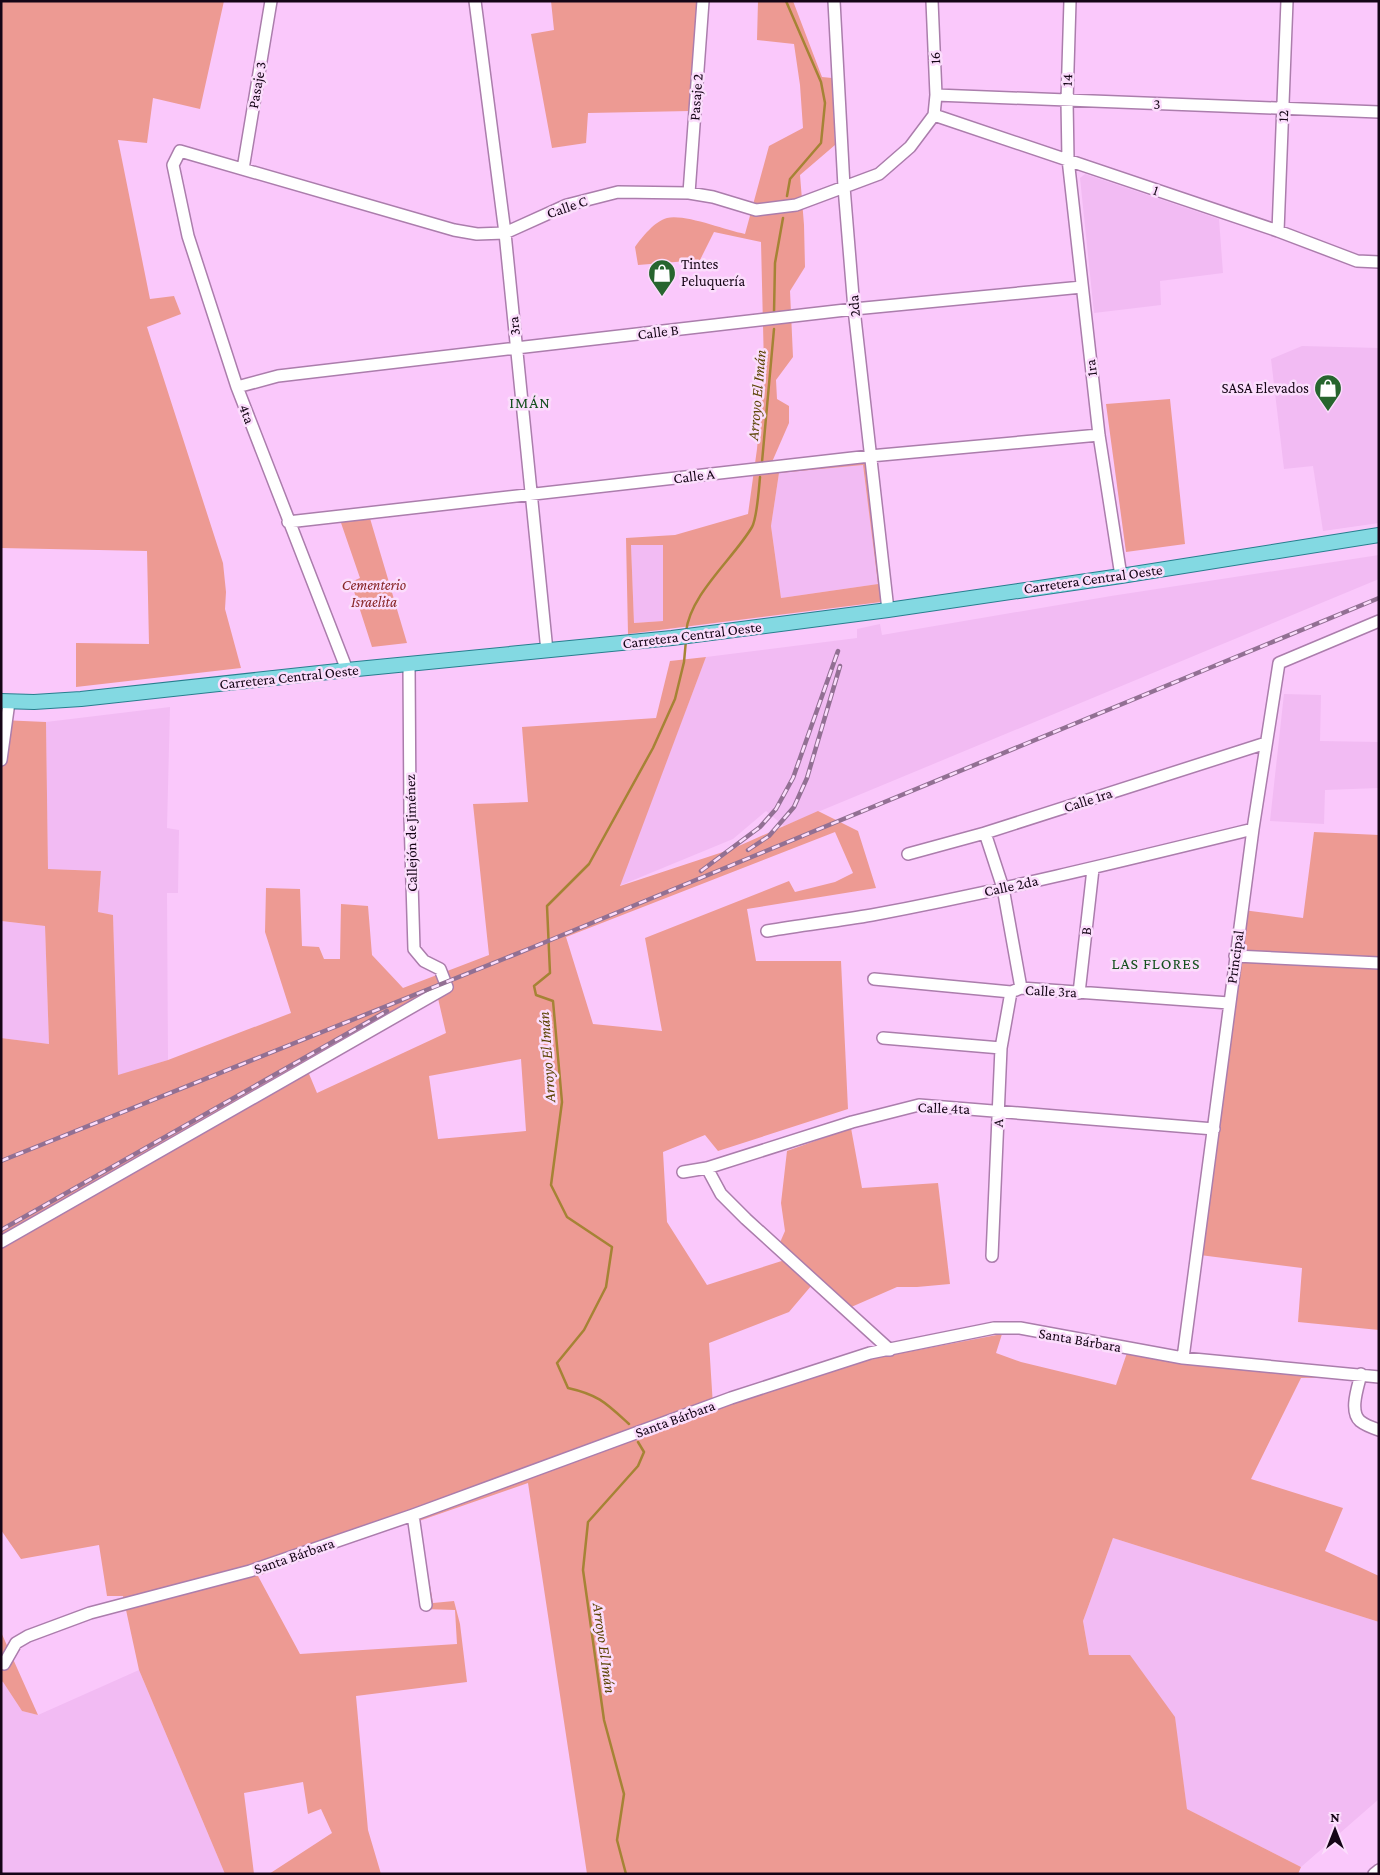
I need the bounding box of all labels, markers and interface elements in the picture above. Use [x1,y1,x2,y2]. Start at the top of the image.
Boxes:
street label: 16 [927,51,943,65]
street label: Pasaje 3 [245,60,270,110]
street label: Pasaje 2 [686,73,707,121]
street label: 14 [1059,73,1075,87]
street label: 3 [1153,96,1161,112]
street label: 12 [1275,110,1291,122]
street label: 1 [1151,182,1161,198]
street label: Calle C [545,193,590,221]
place label: Tintes Peluquería [681,256,745,290]
shop icon: Tintes Peluquería [647,258,677,297]
street label: 2da [845,294,863,318]
street label: 3ra [505,316,523,336]
street label: Calle B [637,322,679,342]
water label: Arroyo El Imán [744,349,770,442]
street label: 1ra [1082,359,1100,377]
shop icon: SASA Elevados [1313,373,1343,412]
place label: SASA Elevados [1222,380,1309,396]
district label: IMÁN [509,394,551,411]
street label: 4ta [236,402,258,426]
street label: Calle A [672,465,716,486]
street label: Carretera Central Oeste [1023,561,1164,597]
park label: Cementerio Israelita [342,577,406,610]
street label: Carretera Central Oeste [622,618,763,651]
street label: Carretera Central Oeste [219,662,360,692]
street label: Callejón de Jiménez [402,774,421,892]
street label: Calle 1ra [1062,785,1114,815]
street label: Calle 2da [982,872,1040,900]
street label: B [1078,926,1094,936]
street label: Principal [1223,929,1248,985]
district label: LAS FLORES [1111,955,1201,972]
street label: Calle 3ra [1025,982,1077,1000]
water label: Arroyo El Imán [535,1011,559,1104]
street label: Calle 4ta [917,1099,971,1117]
street label: A [990,1118,1006,1128]
street label: Santa Bárbara [1037,1325,1123,1355]
street label: Santa Bárbara [633,1397,717,1441]
street label: Santa Bárbara [252,1535,336,1577]
water label: Arroyo El Imán [589,1601,619,1694]
north arrow [1310,1805,1360,1855]
text: N [1330,1809,1340,1825]

